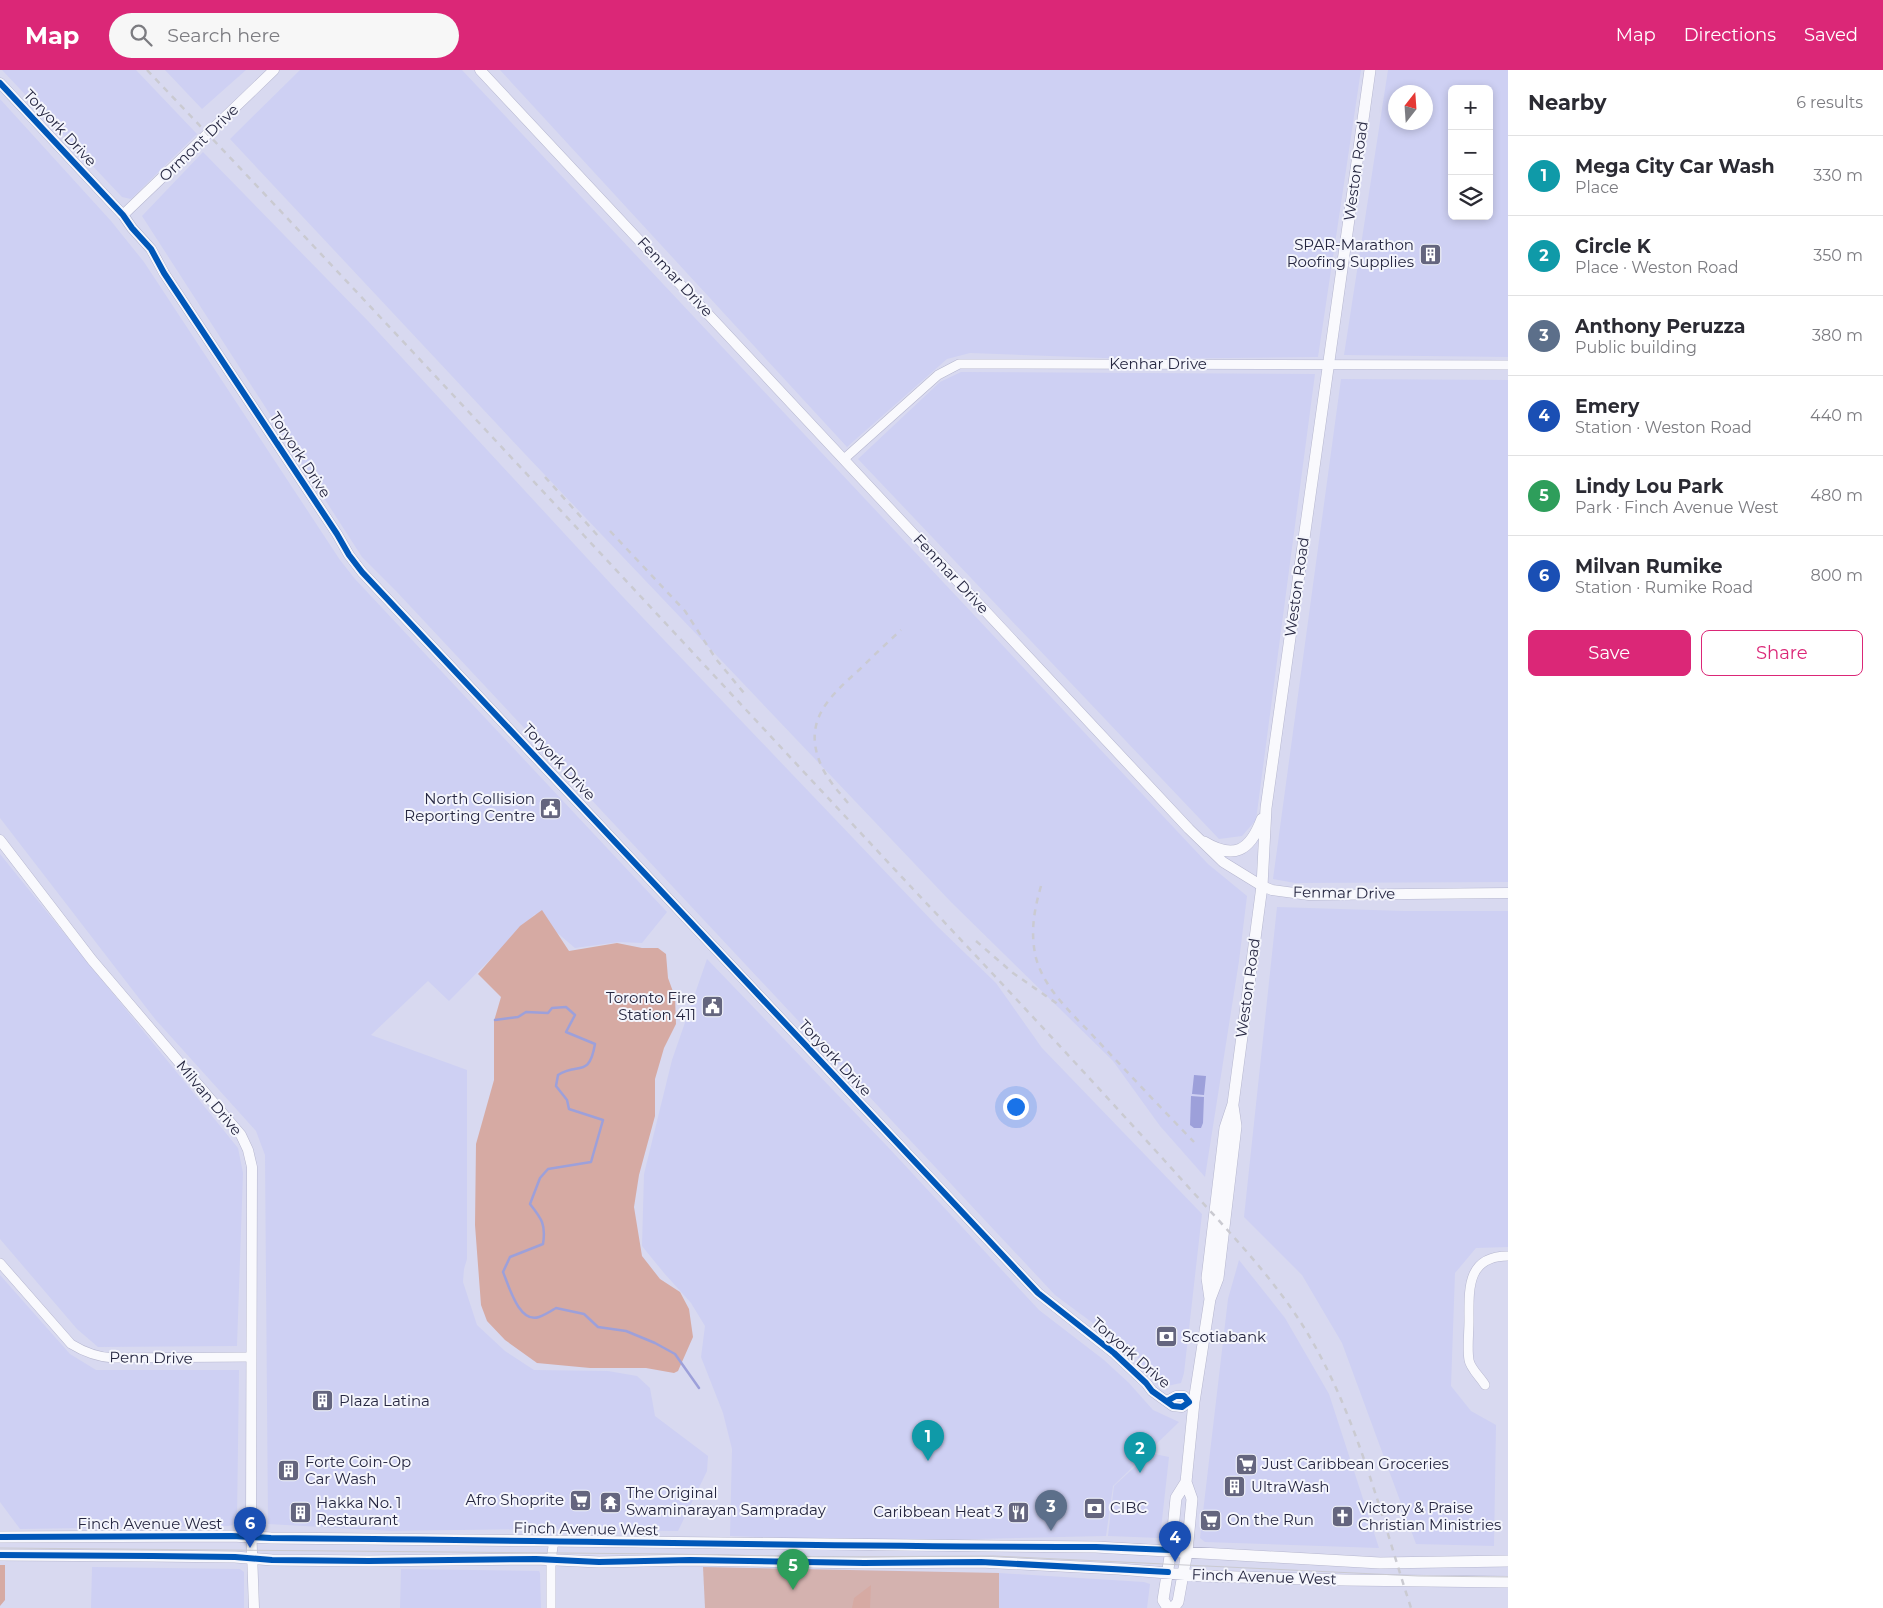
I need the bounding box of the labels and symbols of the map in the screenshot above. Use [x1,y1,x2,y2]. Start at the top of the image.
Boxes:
street label: Toryork Drive [20,85,101,170]
north arrow [1388,85,1433,130]
street label: Ormont Drive [155,100,242,185]
street label: Weston Road [1339,120,1372,222]
street label: Fenmar Drive [633,233,717,321]
place label: SPAR-Marathon Roofing Supplies [1287,235,1414,271]
building icon: SPAR-Marathon Roofing Supplies [1418,242,1442,266]
street label: Kenhar Drive [1109,354,1207,373]
street label: Toryork Drive [266,408,335,501]
street label: Fenmar Drive [909,530,993,618]
street label: Weston Road [1280,536,1313,638]
street label: Toryork Drive [519,719,600,804]
place label: North Collision Reporting Centre [404,789,535,825]
public building icon: North Collision Reporting Centre [539,796,563,820]
street label: Fenmar Drive [1293,882,1395,903]
street label: Weston Road [1231,937,1264,1039]
place label: Toronto Fire Station 411 [606,988,696,1024]
public building icon: Toronto Fire Station 411 [700,995,724,1019]
street label: Toryork Drive [795,1015,876,1100]
street label: Milvan Drive [172,1056,246,1139]
your location [1003,1094,1029,1120]
street label: Toryork Drive [1088,1313,1175,1392]
bank icon: Scotiabank [1154,1325,1178,1349]
place label: Scotiabank [1182,1327,1266,1346]
street label: Penn Drive [109,1347,193,1368]
building icon: Plaza Latina [311,1389,335,1413]
place label: Plaza Latina [339,1391,430,1410]
pin: 1 [912,1420,944,1461]
pin: 2 [1124,1432,1156,1473]
place label: Forte Coin-Op Car Wash [305,1452,411,1488]
supermarket icon: Just Caribbean Groceries [1234,1452,1258,1476]
place label: Just Caribbean Groceries [1261,1454,1449,1473]
building icon: Forte Coin-Op Car Wash [277,1459,301,1483]
building icon: UltraWash [1223,1475,1247,1499]
place label: UltraWash [1251,1477,1329,1496]
place label: The Original Swaminarayan Sampraday [626,1483,827,1519]
supermarket icon: Afro Shoprite [568,1488,592,1512]
place label: Afro Shoprite [465,1490,564,1509]
temple icon: The Original Swaminarayan Sampraday [598,1490,622,1514]
pin: 3 [1035,1490,1067,1531]
place label: Hakka No. 1 Restaurant [316,1493,402,1529]
bank icon: CIBC [1082,1496,1106,1520]
place label: CIBC [1110,1498,1147,1517]
place label: Victory & Praise Christian Ministries [1358,1498,1501,1534]
building icon: Hakka No. 1 Restaurant [288,1500,312,1524]
restaurant icon: Caribbean Heat 3 [1007,1500,1031,1524]
place label: Caribbean Heat 3 [873,1502,1003,1521]
church icon: Victory & Praise Christian Ministries [1330,1505,1354,1529]
pin: 6 [234,1507,266,1548]
supermarket icon: On the Run [1199,1508,1223,1532]
place label: On the Run [1227,1510,1314,1529]
street label: Finch Avenue West [78,1514,222,1533]
street label: Finch Avenue West [513,1518,659,1539]
pin: 4 [1159,1521,1191,1562]
pin: 5 [777,1549,809,1590]
street label: Finch Avenue West [1191,1564,1337,1589]

